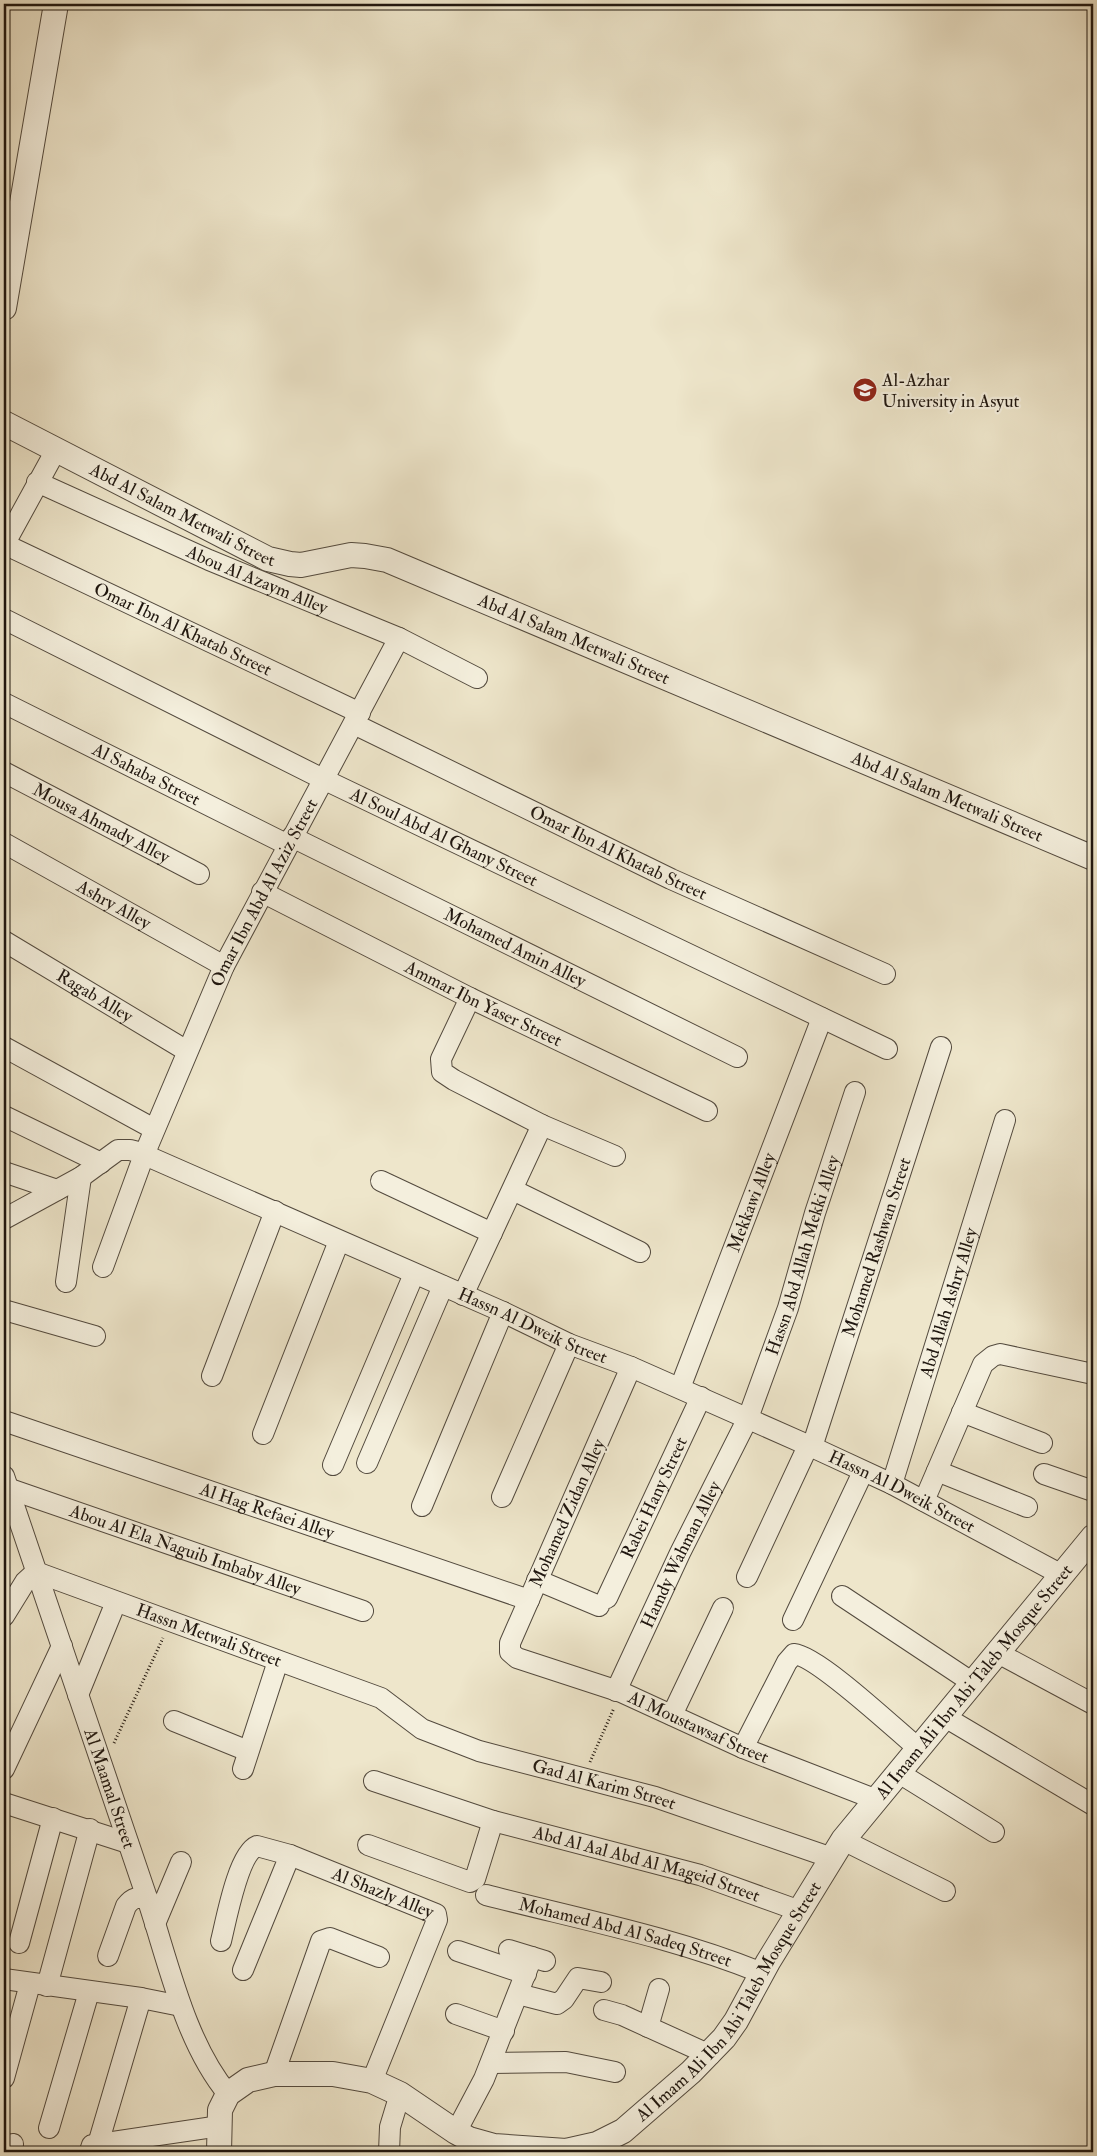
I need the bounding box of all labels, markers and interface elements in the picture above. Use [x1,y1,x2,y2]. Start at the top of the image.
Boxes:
place label: Al-Azhar University in Asyut [881,369,1020,413]
school or university icon: Al-Azhar University in Asyut [852,377,878,403]
street label: Abd Al Salam Metwali Street [85,458,277,572]
street label: Abou Al Azaym Alley [182,540,332,620]
street label: Omar Ibn Al Khatab Street [90,577,276,681]
street label: Abd Al Salam Metwali Street [474,588,673,690]
street label: Al Sahaba Street [87,738,204,811]
street label: Abd Al Salam Metwali Street [847,746,1046,848]
street label: Mousa Ahmady Alley [29,778,175,869]
street label: Al Soul Abd Al Ghany Street [345,782,541,892]
street label: Omar Ibn Abd Al Aziz Street [206,795,323,990]
street label: Omar Ibn Al Khatab Street [526,801,711,906]
street label: Ashry Alley [72,875,156,935]
street label: Mohamed Amin Alley [440,903,591,993]
street label: Ammar Ibn Yaser Street [400,955,566,1052]
street label: Ragab Alley [52,964,138,1028]
street label: Mekkawi Alley [722,1148,782,1255]
street label: Hassn Abd Allah Mekki Alley [761,1151,846,1359]
street label: Mohamed Rashwan Street [837,1155,917,1340]
street label: Abd Allah Ashry Alley [914,1224,983,1381]
street label: Hassn Al Dweik Street [454,1283,610,1369]
street label: Rabei Hany Street [616,1433,693,1562]
street label: Mohamed Zidan Alley [524,1434,611,1591]
street label: Hassn Al Dweik Street [825,1445,979,1538]
street label: Hamdy Wahman Alley [636,1476,727,1632]
street label: Al Hag Refaei Alley [196,1477,338,1545]
street label: Abou Al Ela Naguib Imbaby Alley [66,1499,305,1601]
street label: Al Imam Ali Ibn Abi Taleb Mosque Street [870,1559,1078,1805]
street label: Hassn Metwali Street [133,1599,285,1673]
street label: Al Moustawsaf Street [623,1685,772,1769]
street label: Al Maamal Street [78,1725,140,1852]
street label: Gad Al Karim Street [530,1754,679,1815]
street label: Abd Al Aal Abd Al Mageid Street [530,1821,763,1908]
street label: Al Shazly Alley [328,1862,438,1924]
street label: Al Imam Ali Ibn Abi Taleb Mosque Street [630,1877,827,2128]
street label: Mohamed Abd Al Sadeq Street [516,1893,735,1973]

